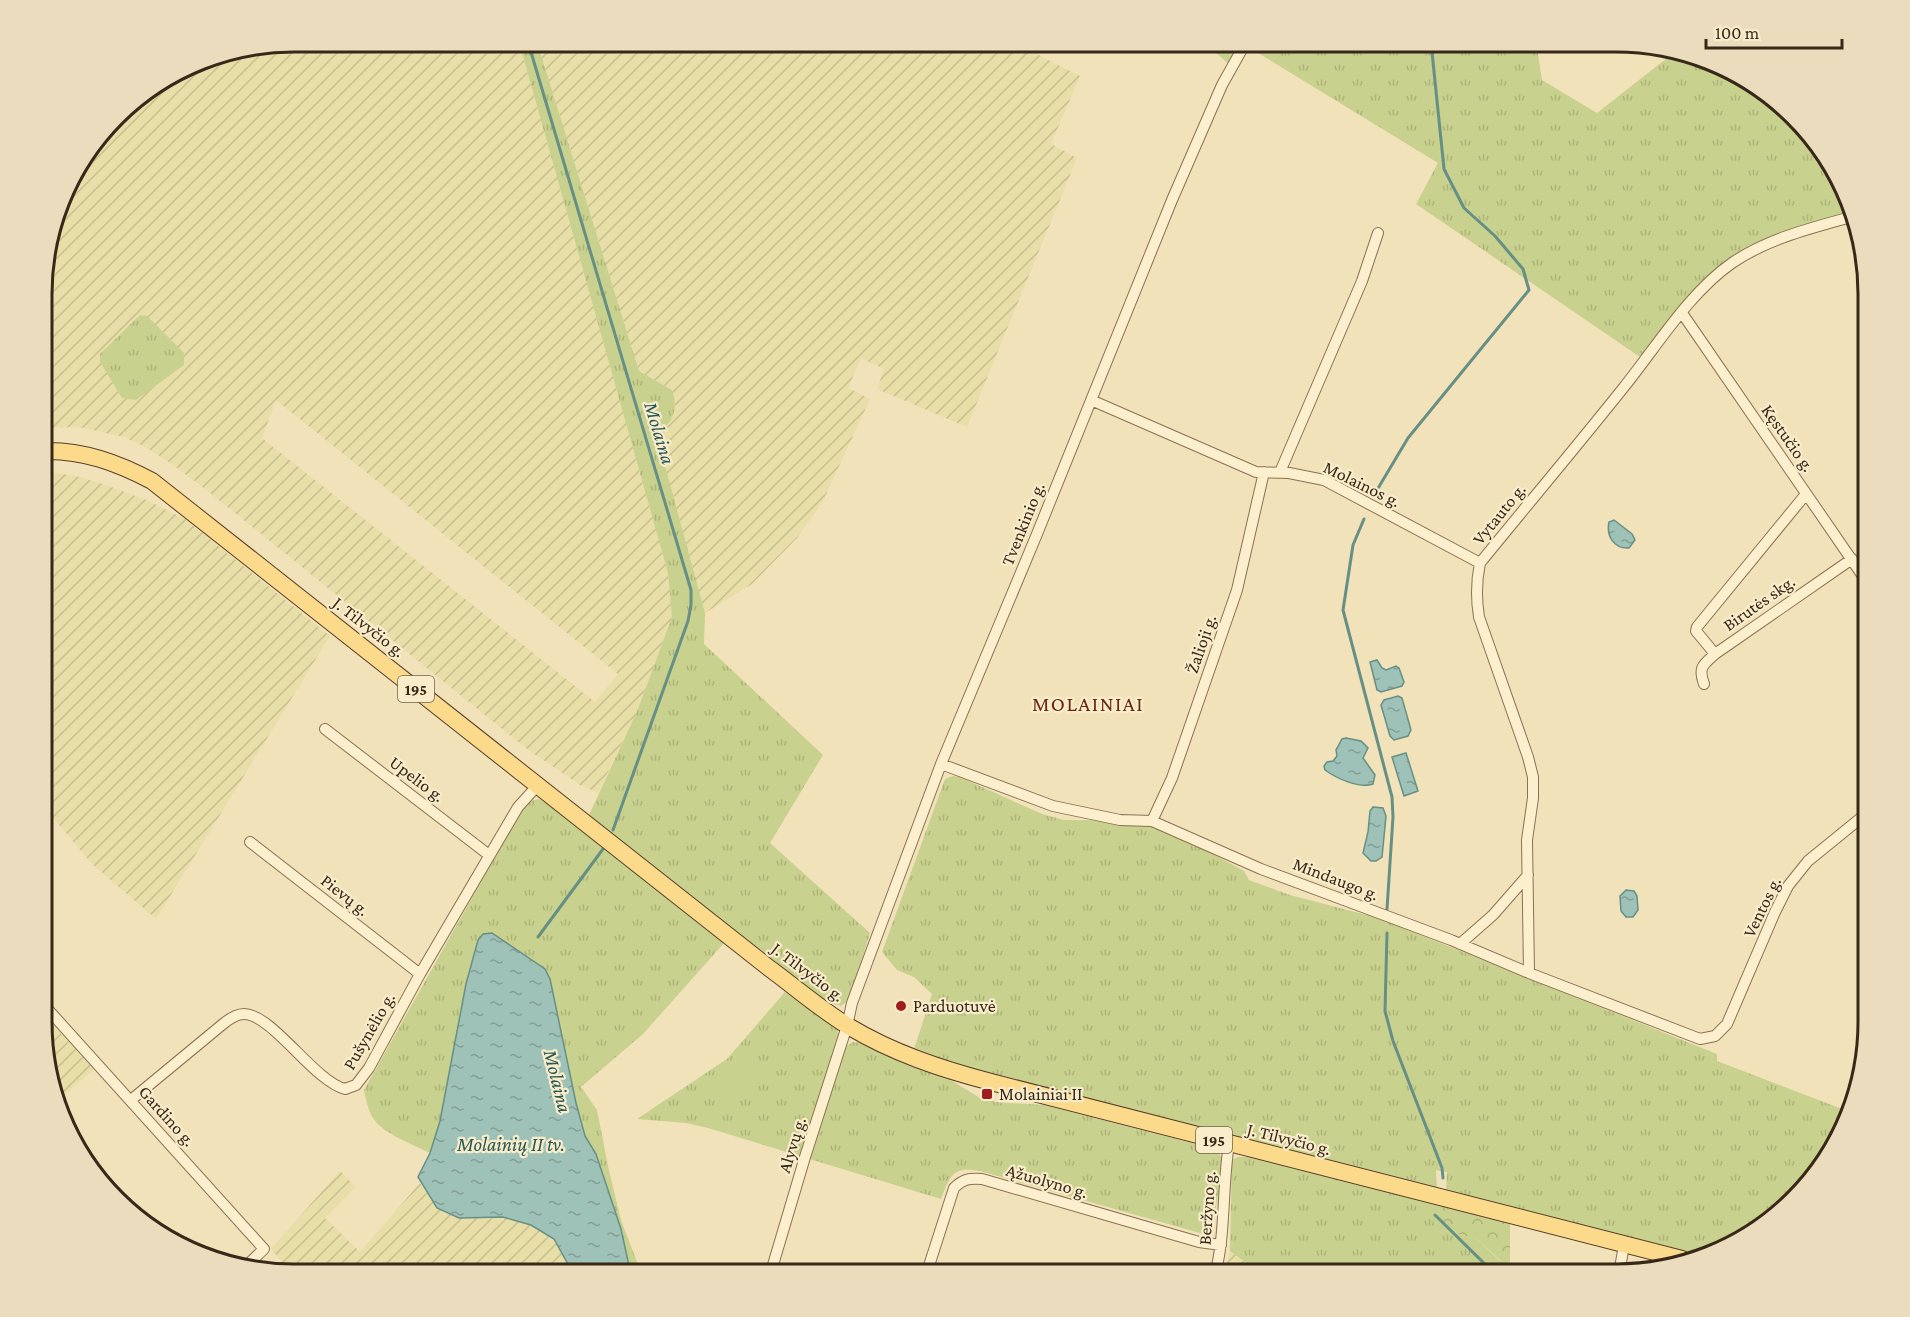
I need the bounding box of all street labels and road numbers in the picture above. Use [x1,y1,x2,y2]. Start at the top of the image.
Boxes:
street label: Kęstučio g. [1758,400,1818,476]
street label: Molainos g. [1320,457,1404,511]
street label: Tvenkinio g. [997,479,1049,569]
street label: Vytauto g. [1468,479,1530,549]
street label: Birutės skg. [1719,571,1799,635]
street label: J. Tilvyčio g. [328,592,409,661]
street label: Žalioji g. [1182,612,1221,676]
road number: 195 [398,676,434,702]
street label: Upelio g. [386,752,448,806]
street label: Mindaugo g. [1290,854,1382,904]
street label: Pievų g. [317,870,373,920]
street label: Ventos g. [1739,873,1785,941]
street label: J. Tilvyčio g. [766,937,848,1006]
street label: Pušynėlio g. [339,989,399,1073]
street label: Gardino g. [135,1082,199,1150]
street label: Alyvų g. [774,1115,810,1175]
street label: J. Tilvyčio g. [1243,1118,1333,1159]
road number: 195 [1196,1127,1232,1153]
street label: Ąžuolyno g. [1004,1160,1090,1202]
street label: Beržyno g. [1194,1170,1220,1246]

